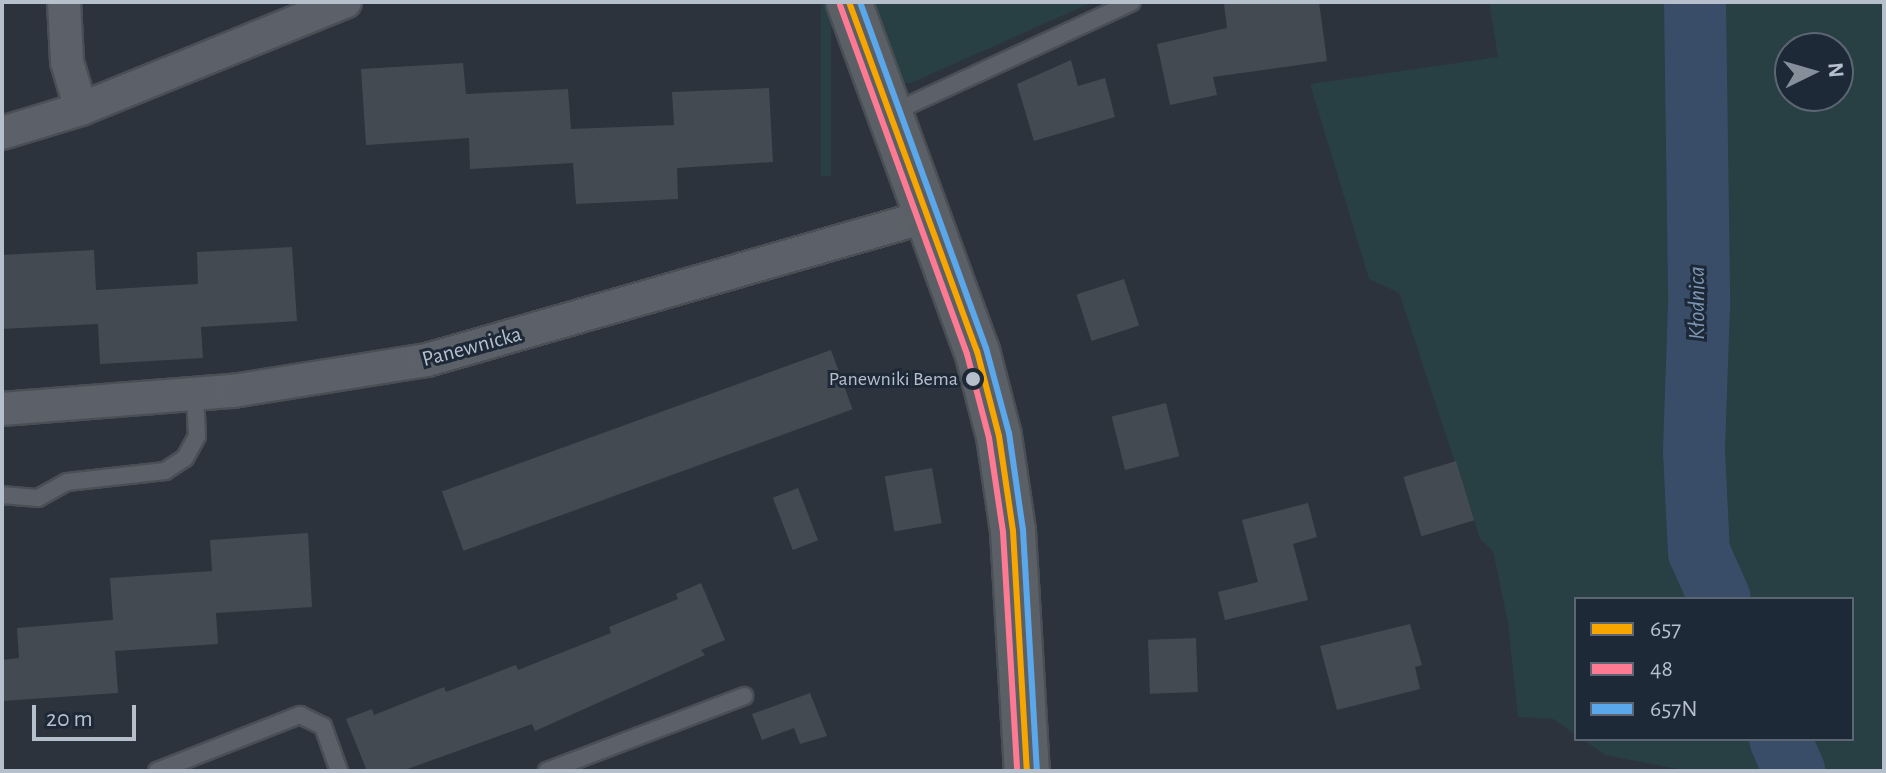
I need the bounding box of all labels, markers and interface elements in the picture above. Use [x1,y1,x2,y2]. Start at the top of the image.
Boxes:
north arrow [1774,32,1854,112]
text: N [1824,61,1848,79]
water label: Kłodnica [1684,266,1712,340]
street label: Panewnicka [419,321,525,373]
place label: Panewniki Bema [829,367,958,391]
marker: Panewniki Bema [965,371,981,387]
legend [1574,597,1854,741]
text: 657 [1650,617,1681,641]
text: 48 [1650,657,1673,681]
scale bar [36,689,140,739]
text: 657N [1650,697,1698,721]
text: 20 m [46,707,93,731]

